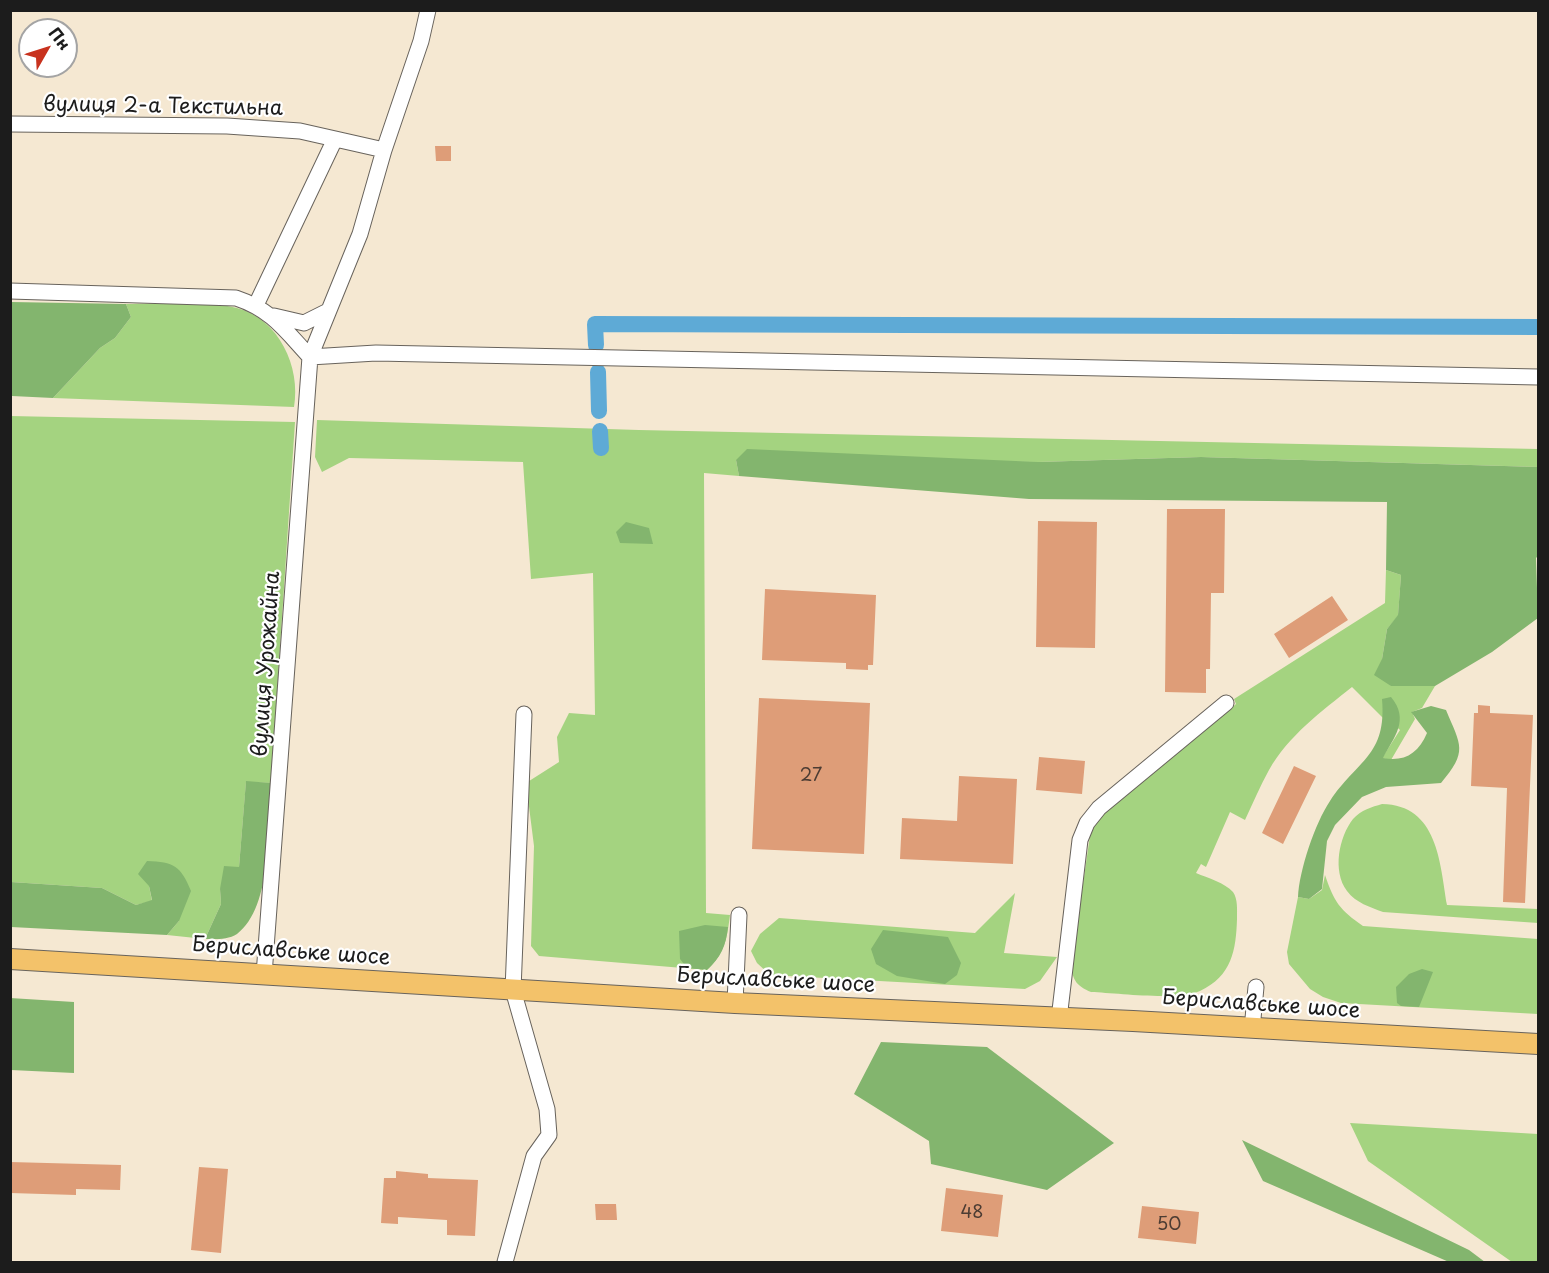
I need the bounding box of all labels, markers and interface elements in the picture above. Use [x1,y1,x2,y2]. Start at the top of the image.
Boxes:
north arrow [18,18,78,78]
text: Пн [44,21,77,54]
street label: вулиця 2-а Текстильна [43,92,283,122]
street label: вулиця Урожайна [248,570,286,758]
house number: 27 [800,765,822,787]
street label: Бериславське шосе [191,933,391,971]
street label: Бериславське шосе [676,963,876,999]
street label: Бериславське шосе [1161,986,1361,1024]
house number: 48 [960,1202,984,1224]
house number: 50 [1157,1214,1181,1236]

